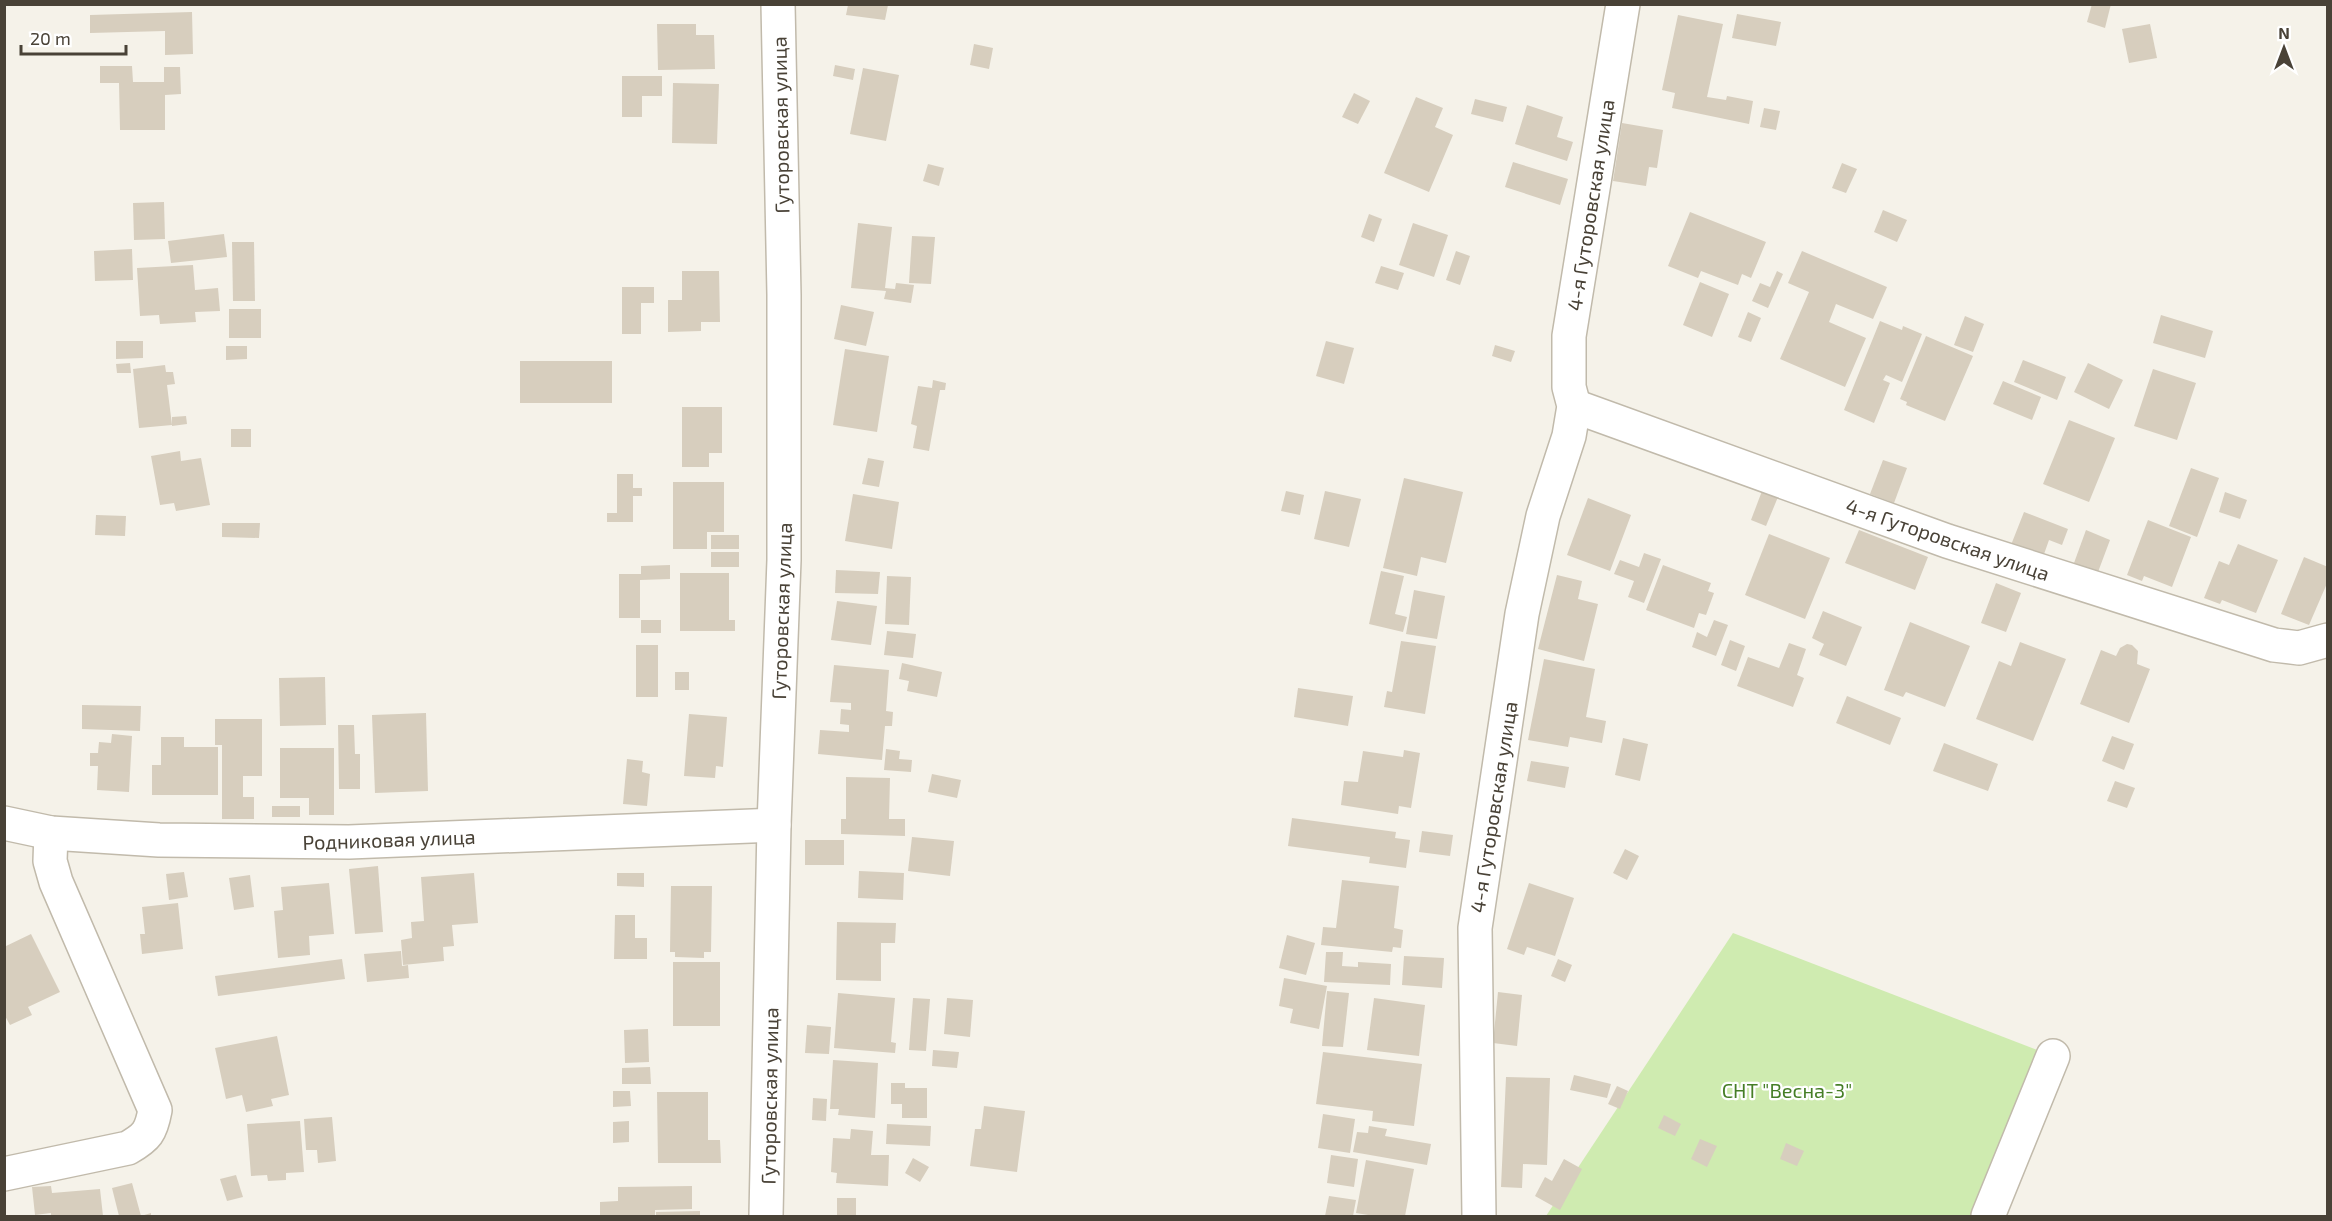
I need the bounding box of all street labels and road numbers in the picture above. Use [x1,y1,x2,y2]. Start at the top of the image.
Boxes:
street label: Гуторовская улица [766,36,795,214]
street label: 4-я Гуторовская улица [1561,98,1620,313]
street label: 4-я Гуторовская улица [1843,493,2053,586]
street label: Гуторовская улица [766,522,797,700]
street label: 4-я Гуторовская улица [1464,700,1523,915]
street label: Родниковая улица [302,824,476,855]
street label: Гуторовская улица [755,1007,784,1185]

